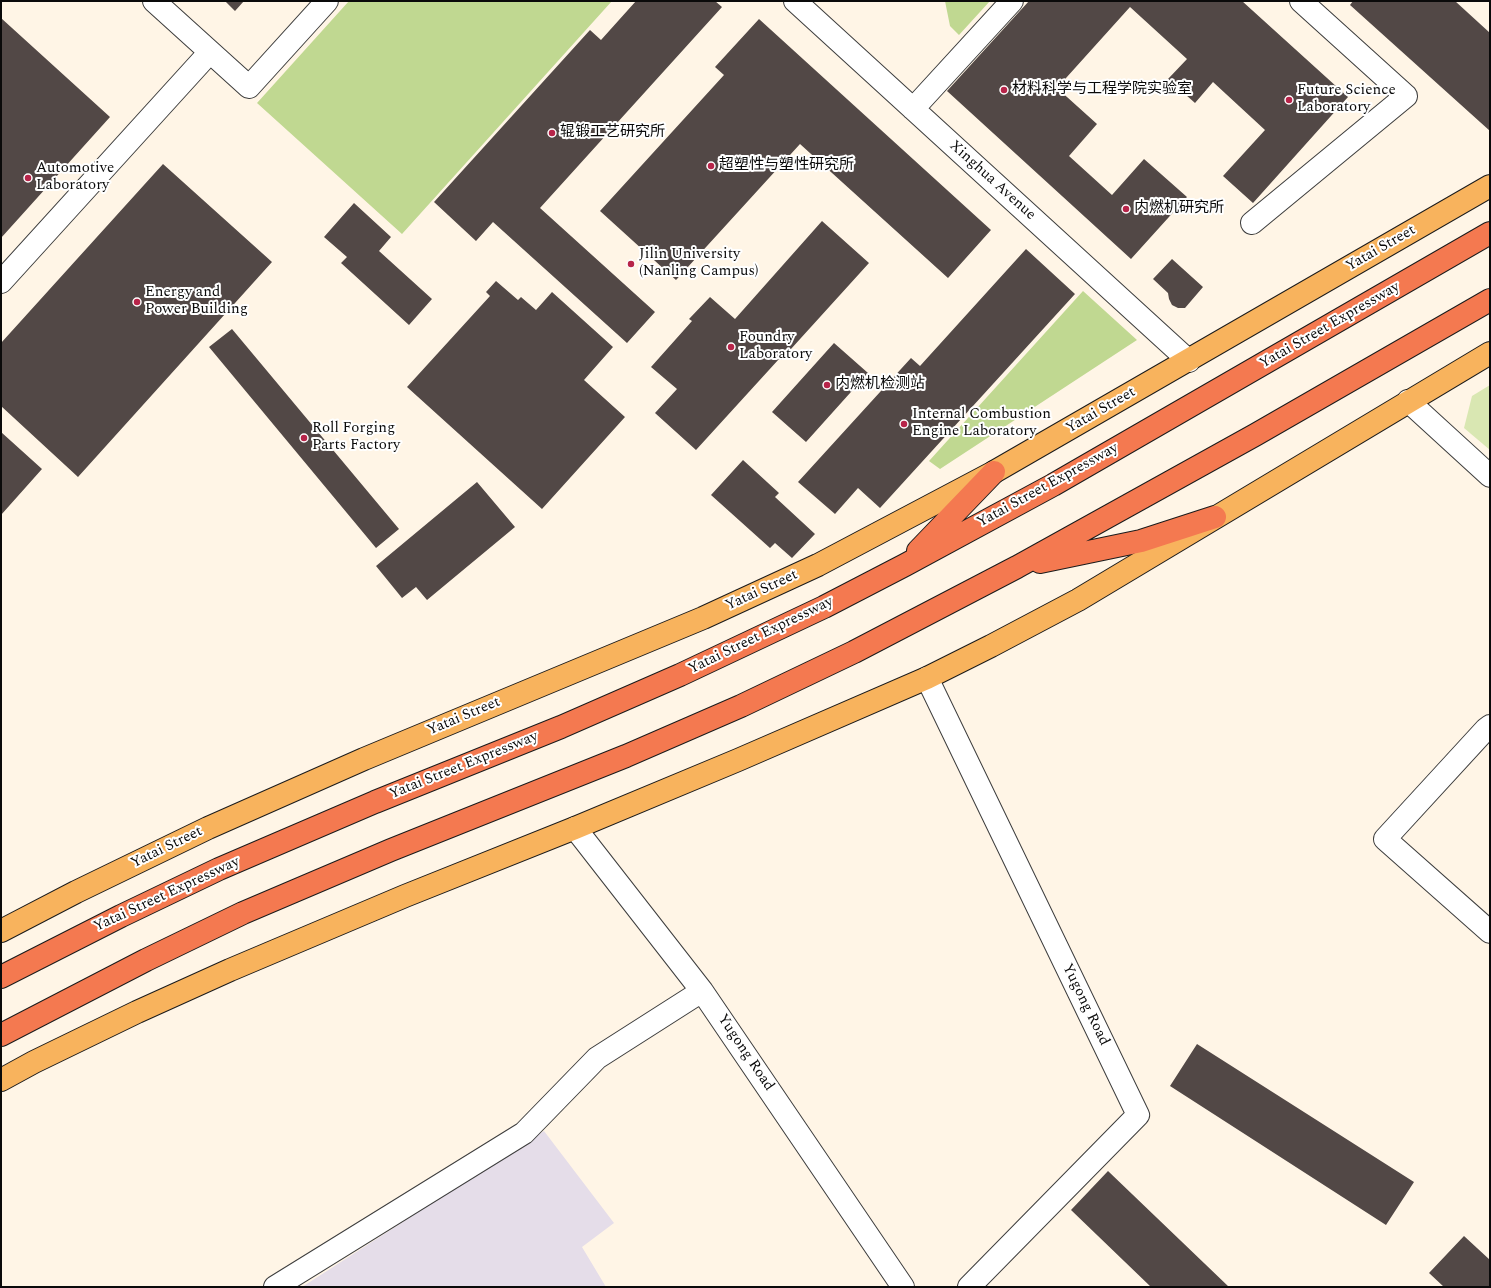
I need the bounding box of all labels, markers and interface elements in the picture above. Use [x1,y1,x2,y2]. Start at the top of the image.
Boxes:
place label: 材料科学与工程学院实验室 [1012,81,1192,99]
place label: Future Science Laboratory [1297,82,1396,117]
marker: 材料科学与工程学院实验室 [999,85,1009,95]
marker: Future Science Laboratory [1284,95,1294,105]
place label: 辊锻工艺研究所 [560,124,665,142]
marker: 辊锻工艺研究所 [547,128,557,138]
street label: Xinghua Avenue [945,137,1039,225]
place label: 超塑性与塑性研究所 [719,157,854,175]
place label: Automotive Laboratory [36,160,114,195]
marker: 超塑性与塑性研究所 [706,161,716,171]
marker: Automotive Laboratory [23,173,33,183]
place label: 内燃机研究所 [1134,200,1224,218]
marker: 内燃机研究所 [1121,204,1131,214]
street label: Yatai Street [1343,222,1419,276]
place label: Jilin University (Nanling Campus) [639,246,758,281]
marker: Jilin University (Nanling Campus) [626,259,636,269]
street label: Yatai Street Expressway [1257,279,1403,373]
place label: Energy and Power Building [145,284,248,319]
marker: Energy and Power Building [132,297,142,307]
place label: Foundry Laboratory [739,329,812,364]
marker: Foundry Laboratory [726,342,736,352]
place label: 内燃机检测站 [835,376,925,394]
marker: 内燃机检测站 [822,380,832,390]
street label: Yatai Street [1063,384,1139,438]
place label: Internal Combustion Engine Laboratory [912,406,1051,441]
marker: Internal Combustion Engine Laboratory [899,419,909,429]
place label: Roll Forging Parts Factory [312,420,400,455]
marker: Roll Forging Parts Factory [299,433,309,443]
street label: Yatai Street Expressway [974,440,1122,532]
street label: Yatai Street [723,566,801,616]
street label: Yatai Street Expressway [686,593,836,679]
street label: Yatai Street [425,694,503,740]
street label: Yatai Street Expressway [387,728,541,804]
street label: Yatai Street [128,823,206,873]
street label: Yatai Street Expressway [91,853,243,937]
street label: Yugong Road [1057,961,1113,1049]
street label: Yugong Road [713,1011,777,1095]

